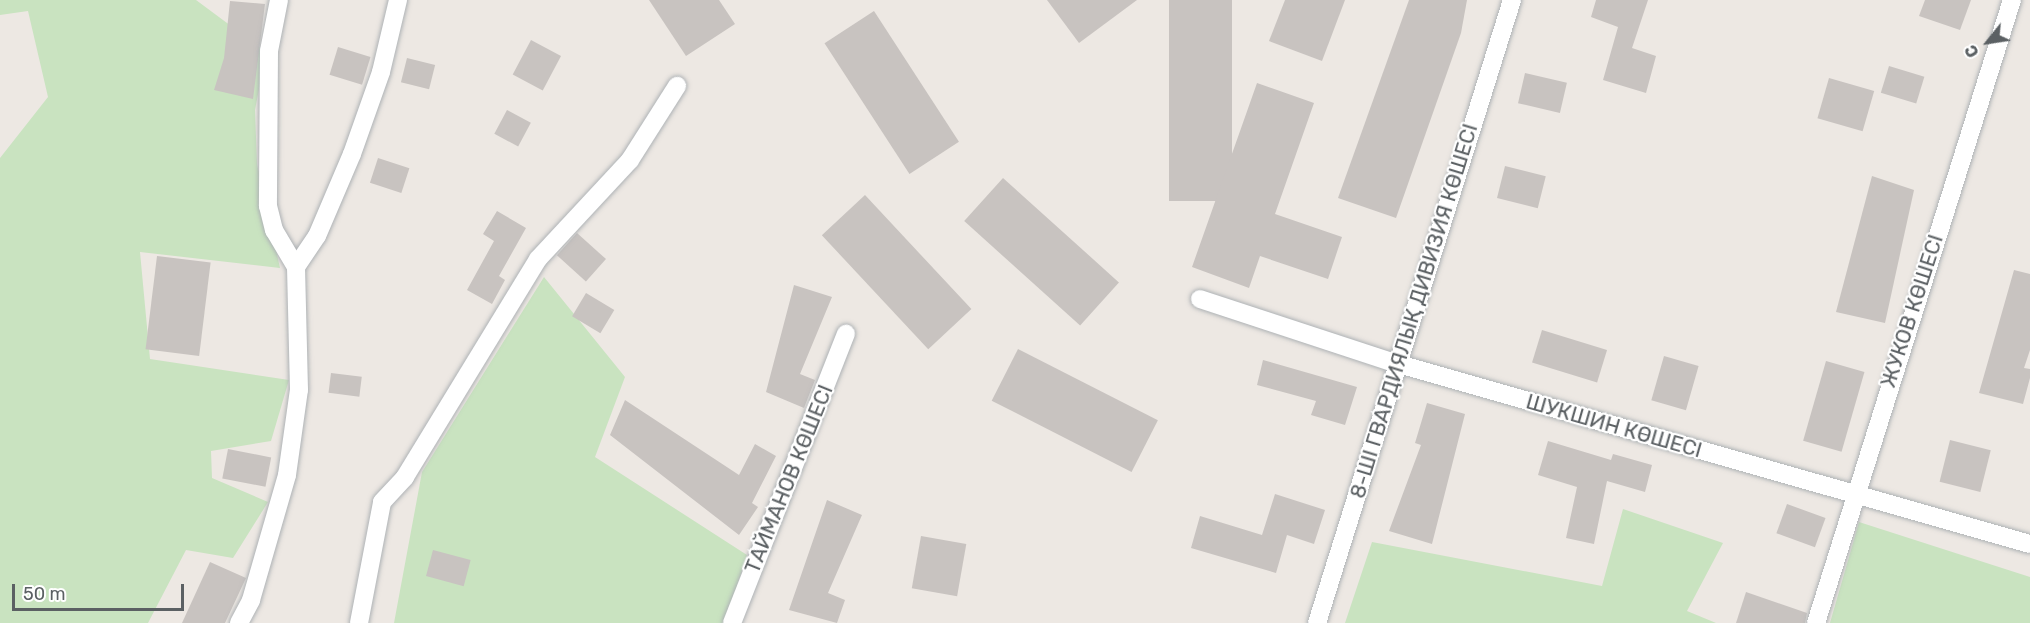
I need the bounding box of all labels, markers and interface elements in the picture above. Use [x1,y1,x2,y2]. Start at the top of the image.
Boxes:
north arrow [1958,12,2018,72]
text: С [1961,42,1983,61]
street label: 8-ШІ ГВАРДИЯЛЫҚ ДИВИЗИЯ КӨШЕСІ [1345,121,1483,501]
street label: ЖУКОВ КӨШЕСІ [1875,231,1949,391]
street label: ТАЙМАНОВ КӨШЕСІ [740,381,838,577]
street label: ШУКШИН КӨШЕСІ [1523,389,1705,463]
scale bar [15,572,188,610]
text: 50 m [23,583,66,605]

